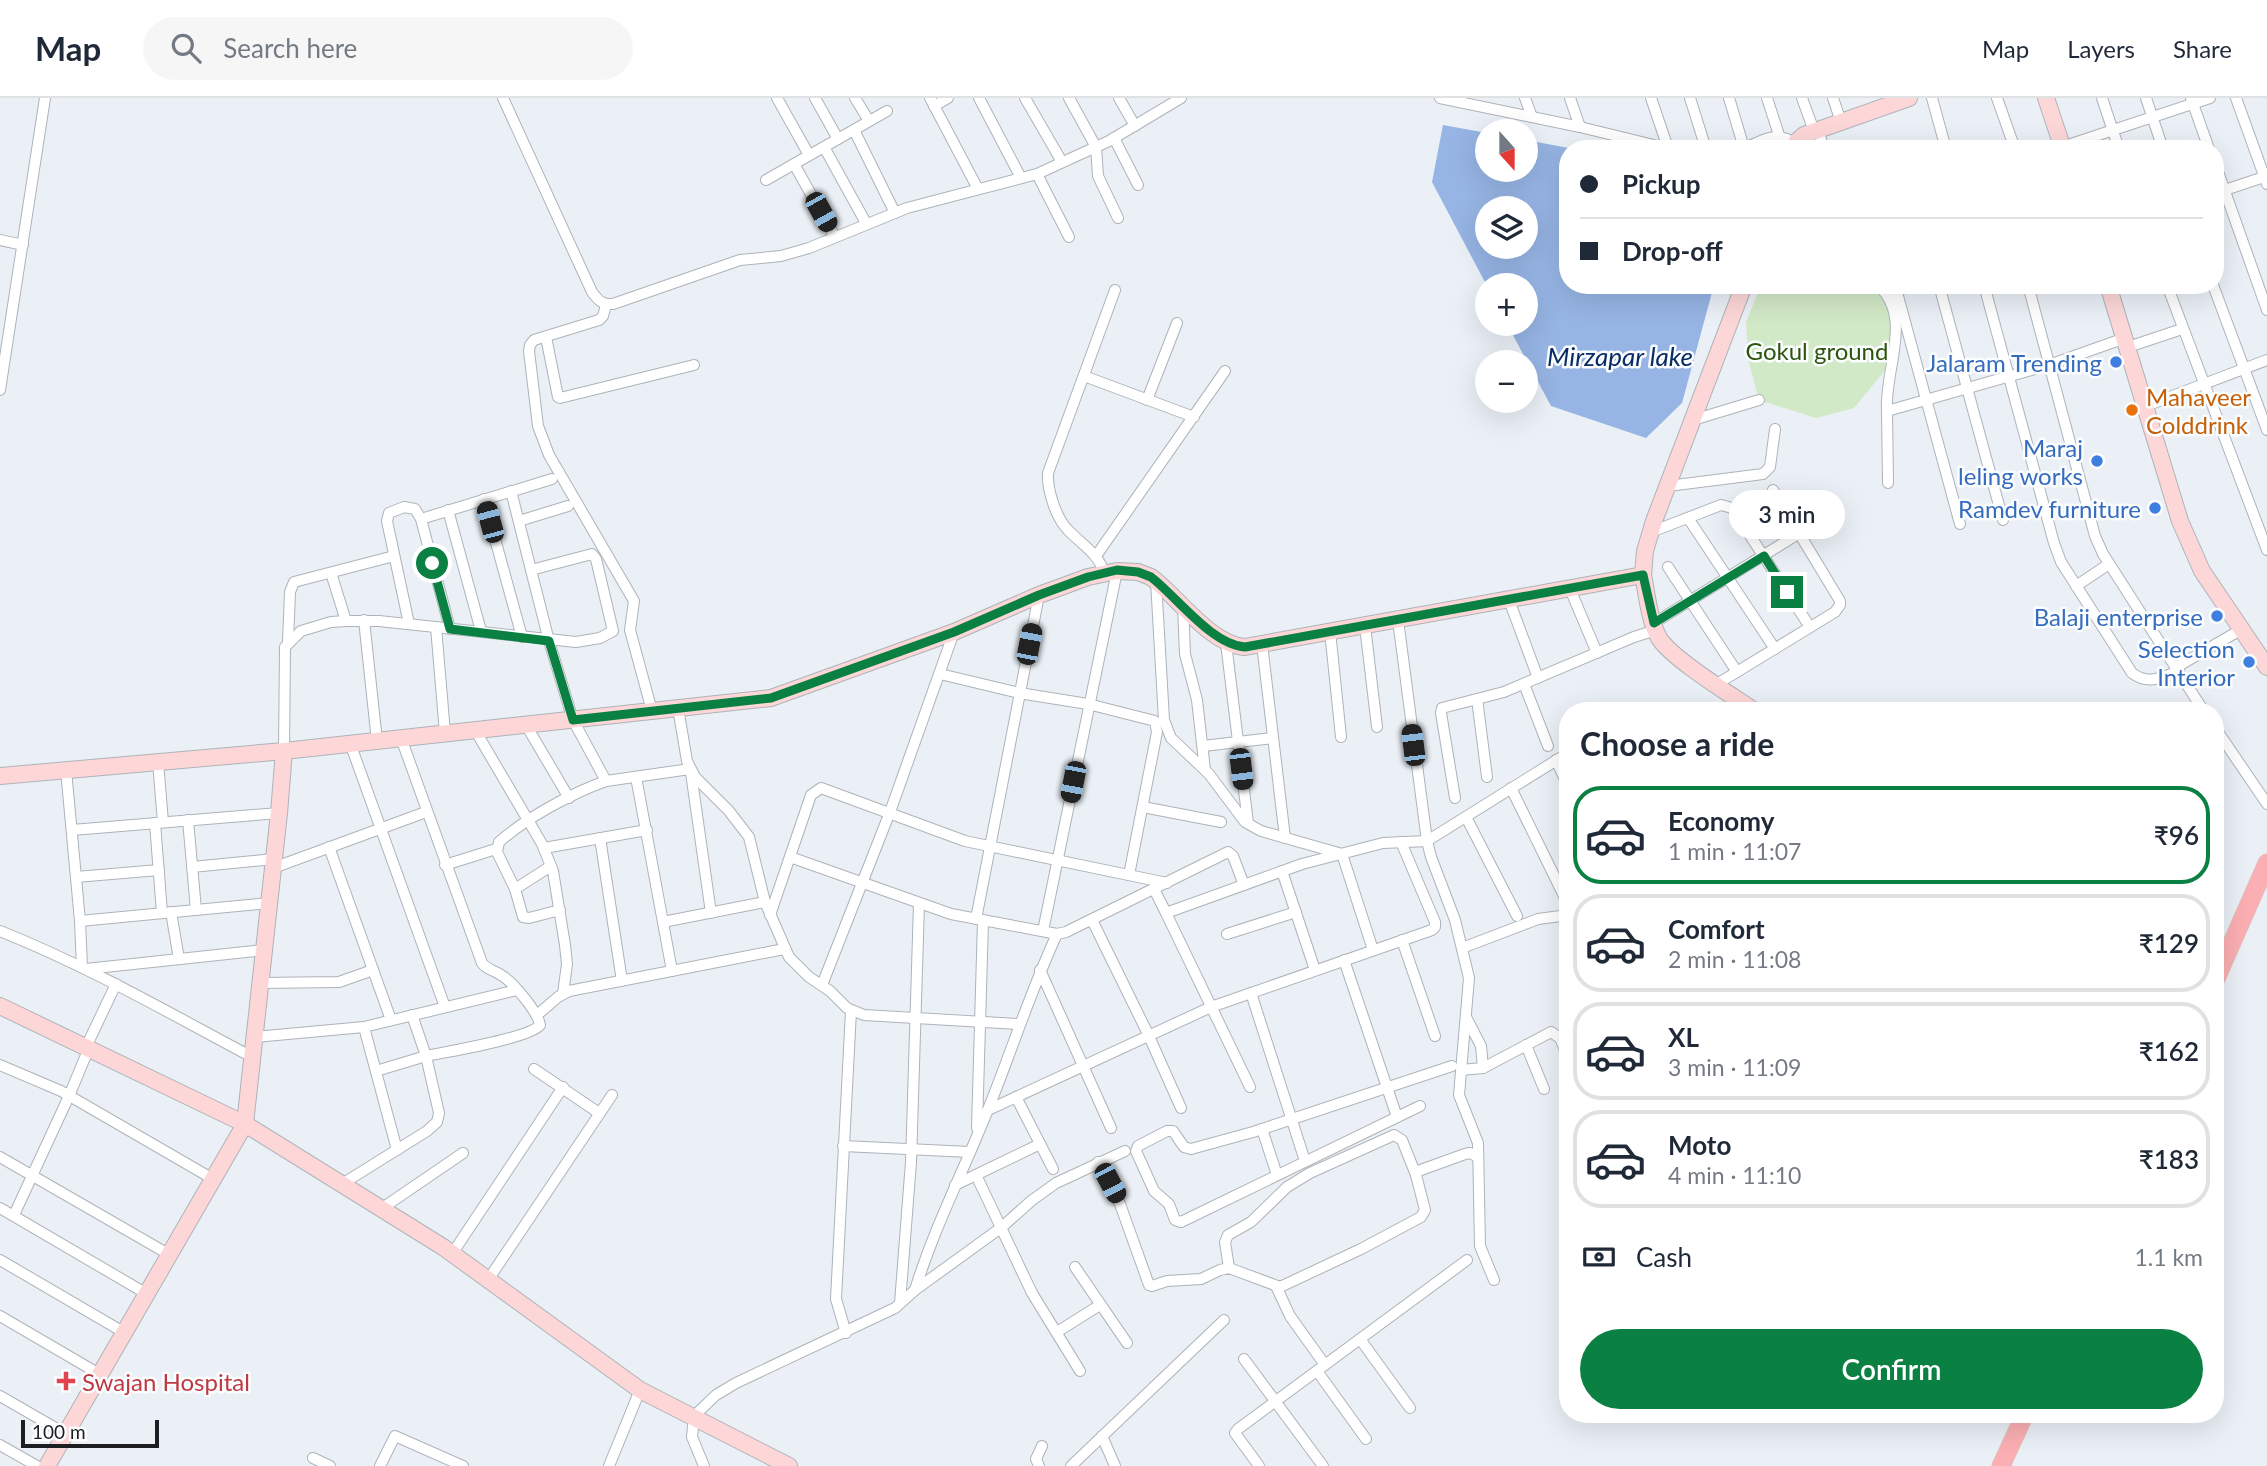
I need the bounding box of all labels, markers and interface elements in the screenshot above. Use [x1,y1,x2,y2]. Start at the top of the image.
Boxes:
search box [143,17,633,80]
text: Map [35,28,101,68]
icon: search [167,29,205,67]
text: Search here [223,32,357,64]
text: Map [1982,34,2029,63]
text: Layers [2067,34,2135,63]
text: Share [2173,34,2232,63]
north arrow [1475,119,1538,182]
map controls [1475,119,1538,413]
text: Pickup [1622,168,1701,200]
car [802,189,841,235]
button: layers [1475,196,1538,259]
text: Drop-off [1622,235,1723,267]
button: + [1475,273,1538,336]
park label: Gokul ground [1746,336,1888,365]
water label: Mirzapar lake [1547,340,1693,372]
place label: Jalaram Trending [1926,348,2102,377]
button: − [1475,350,1538,413]
marker: Jalaram Trending [2108,354,2124,370]
place label: Mahaveer Colddrink [2146,382,2251,439]
marker: Mahaveer Colddrink [2124,402,2140,418]
place label: Maraj leling works [1958,433,2083,490]
marker: Maraj leling works [2089,453,2105,469]
callout: 3 min [1729,490,1845,540]
place label: Ramdev furniture [1958,494,2141,523]
car [475,499,506,545]
text: 3 min [1759,500,1815,528]
marker: Ramdev furniture [2147,500,2163,516]
route start [416,547,448,579]
route end [1771,576,1803,608]
place label: Balaji enterprise [2034,602,2203,631]
marker: Balaji enterprise [2209,608,2225,624]
car [1015,621,1044,667]
place label: Selection Interior [2138,634,2235,691]
marker: Selection Interior [2241,654,2257,670]
car [1401,723,1426,767]
text: Choose a ride [1580,724,1774,763]
car [1229,747,1254,791]
car [1059,759,1088,805]
icon: car [1584,804,1647,867]
text: Economy [1668,805,1774,837]
text: ₹96 [2154,819,2199,851]
text: 1 min · 11:07 [1668,837,1801,865]
icon: car [1584,912,1647,975]
text: Comfort [1668,913,1765,945]
text: ₹129 [2139,927,2199,959]
text: 2 min · 11:08 [1668,945,1801,973]
icon: car [1584,1020,1647,1083]
text: XL [1668,1021,1699,1053]
text: ₹162 [2139,1035,2199,1067]
text: 3 min · 11:09 [1668,1053,1801,1081]
icon: car [1584,1128,1647,1191]
text: Moto [1668,1129,1731,1161]
text: ₹183 [2139,1143,2199,1175]
car [1091,1160,1130,1206]
text: 4 min · 11:10 [1668,1161,1801,1189]
icon: cash [1580,1238,1618,1276]
text: Cash [1636,1241,1692,1273]
text: 1.1 km [2134,1243,2203,1271]
button: Confirm [1580,1329,2203,1409]
place label: Swajan Hospital [82,1367,250,1396]
marker: Swajan Hospital [56,1371,76,1391]
scale bar [21,1417,159,1449]
text: 100 m [32,1420,86,1443]

